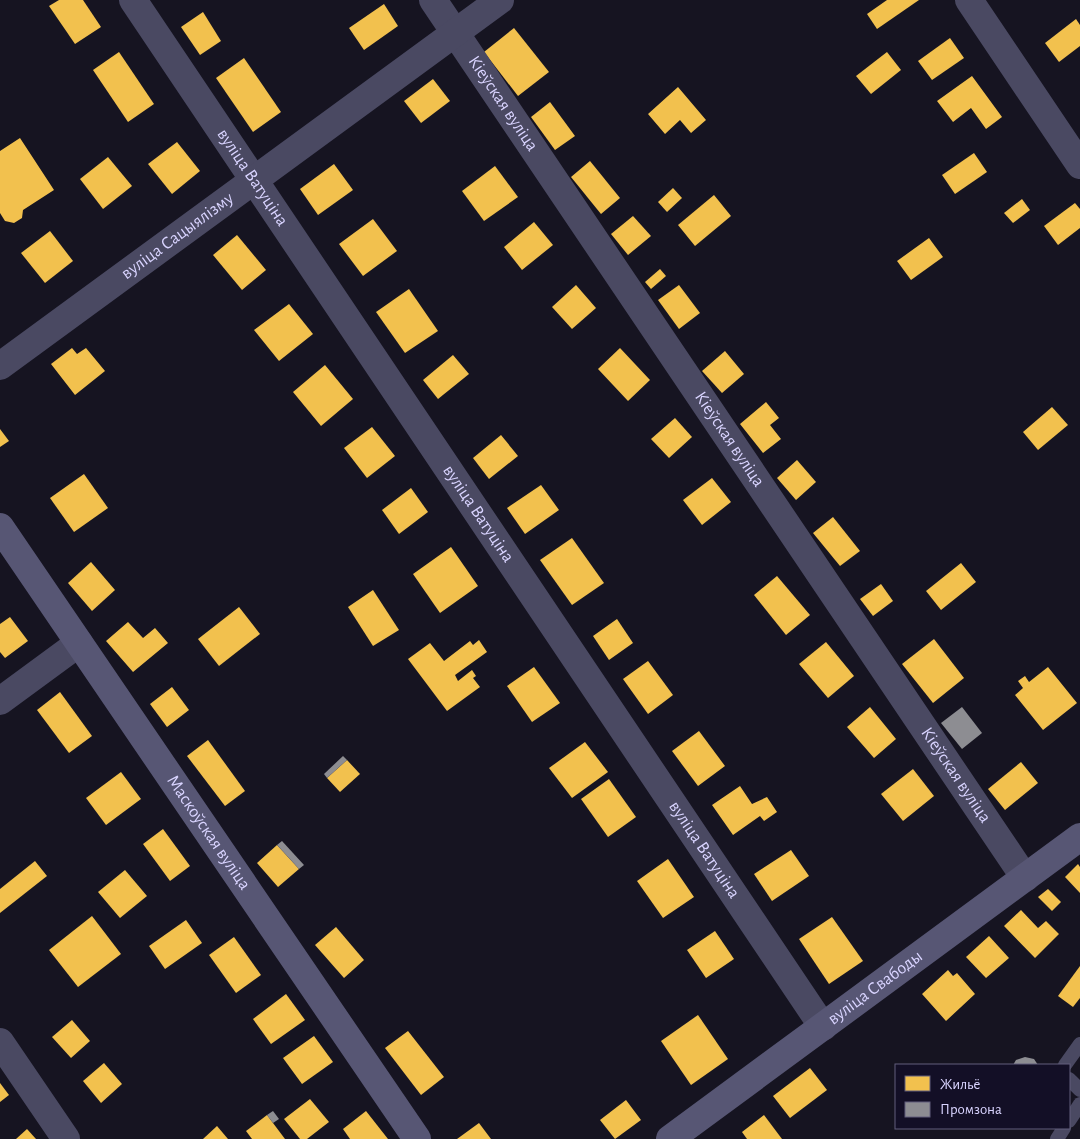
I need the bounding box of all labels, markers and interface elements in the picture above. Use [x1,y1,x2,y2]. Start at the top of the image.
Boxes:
street label: Кіеўская вуліца [464,53,541,155]
street label: вуліца Ватуціна [213,126,291,230]
street label: вуліца Сацыялізму [118,189,237,283]
street label: Кіеўская вуліца [691,388,768,490]
street label: вуліца Ватуціна [439,462,517,566]
street label: Кіеўская вуліца [917,724,994,826]
street label: Маскоўская вуліца [163,772,254,893]
street label: вуліца Ватуціна [665,798,743,902]
street label: вуліца Свабоды [825,947,926,1028]
legend [895,1064,1070,1129]
text: Жильё [940,1077,980,1092]
text: Промзона [940,1102,1002,1117]

